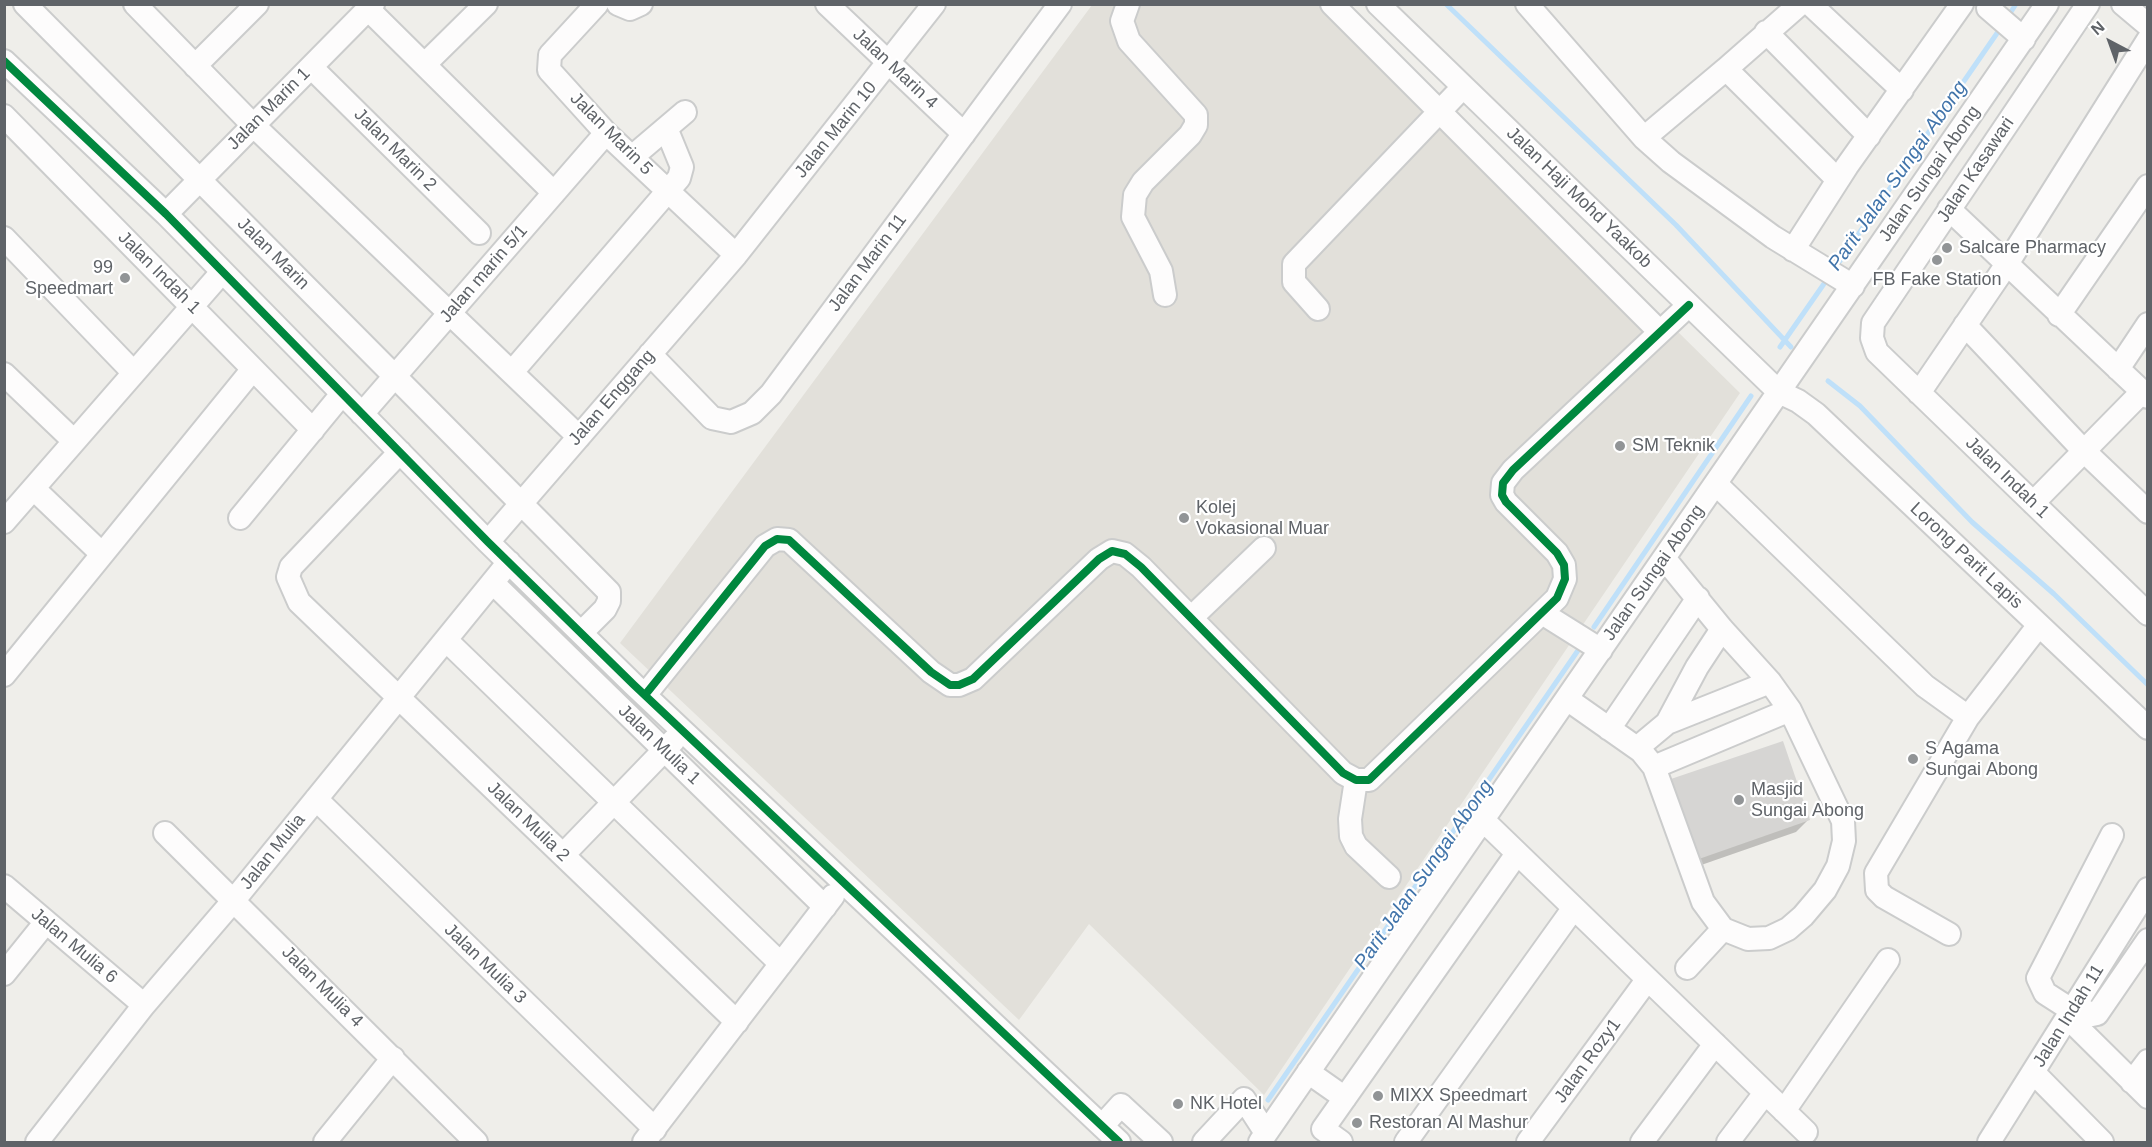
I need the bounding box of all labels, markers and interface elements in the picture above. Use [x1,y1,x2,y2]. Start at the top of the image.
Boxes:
north arrow [2080,12,2140,72]
text: N [2088,18,2108,38]
street label: Jalan Marin 4 [848,24,942,114]
street label: Jalan Marin 1 [223,63,315,155]
street label: Jalan Marin 10 [790,77,882,183]
water label: Parit Jalan Sungai Abong [1823,77,1973,275]
street label: Jalan Marin 5 [565,88,657,180]
street label: Jalan Sungai Abong [1875,102,1985,246]
street label: Jalan Marin 2 [349,104,441,196]
street label: Jalan Kasawari [1933,113,2019,227]
street label: Jalan Haji Mohd Yaakob [1502,123,1656,273]
street label: Jalan Marin 11 [824,210,912,316]
street label: Jalan Marin [232,213,314,295]
street label: Jalan marin 5/1 [435,220,533,328]
street label: Jalan Indah 1 [113,227,205,319]
place label: Salcare Pharmacy [1959,237,2106,259]
marker: Salcare Pharmacy [1940,241,1954,255]
marker: FB Fake Station [1930,253,1944,267]
place label: 99 Speedmart [25,257,113,300]
place label: FB Fake Station [1872,269,2002,291]
marker: 99 Speedmart [118,271,132,285]
street label: Jalan Enggang [564,346,660,450]
street label: Jalan Indah 1 [1961,433,2053,523]
place label: SM Teknik [1632,435,1715,457]
marker: SM Teknik [1613,439,1627,453]
place label: Kolej Vokasional Muar [1196,497,1329,540]
street label: Lorong Parit Lapis [1905,498,2027,614]
street label: Jalan Sungai Abong [1599,501,1709,645]
marker: Kolej Vokasional Muar [1177,511,1191,525]
street label: Jalan Mulia 1 [613,700,705,790]
place label: S Agama Sungai Abong [1925,738,2038,780]
marker: S Agama Sungai Abong [1906,752,1920,766]
water label: Parit Jalan Sungai Abong [1349,776,1499,974]
street label: Jalan Mulia 2 [482,777,574,867]
place label: Masjid Sungai Abong [1751,779,1864,822]
marker: Masjid Sungai Abong [1732,793,1746,807]
street label: Jalan Mulia [236,810,310,894]
street label: Jalan Mulia 6 [26,904,122,988]
street label: Jalan Mulia 3 [439,919,531,1009]
street label: Jalan Mulia 4 [277,942,367,1032]
street label: Jalan Indah 11 [2029,961,2109,1071]
street label: Jalan Rozy1 [1550,1015,1626,1107]
place label: MIXX Speedmart [1390,1085,1527,1107]
marker: MIXX Speedmart [1371,1089,1385,1103]
place label: NK Hotel [1190,1093,1262,1115]
marker: NK Hotel [1171,1097,1185,1111]
place label: Restoran Al Mashur [1369,1112,1528,1134]
marker: Restoran Al Mashur [1350,1116,1364,1130]

